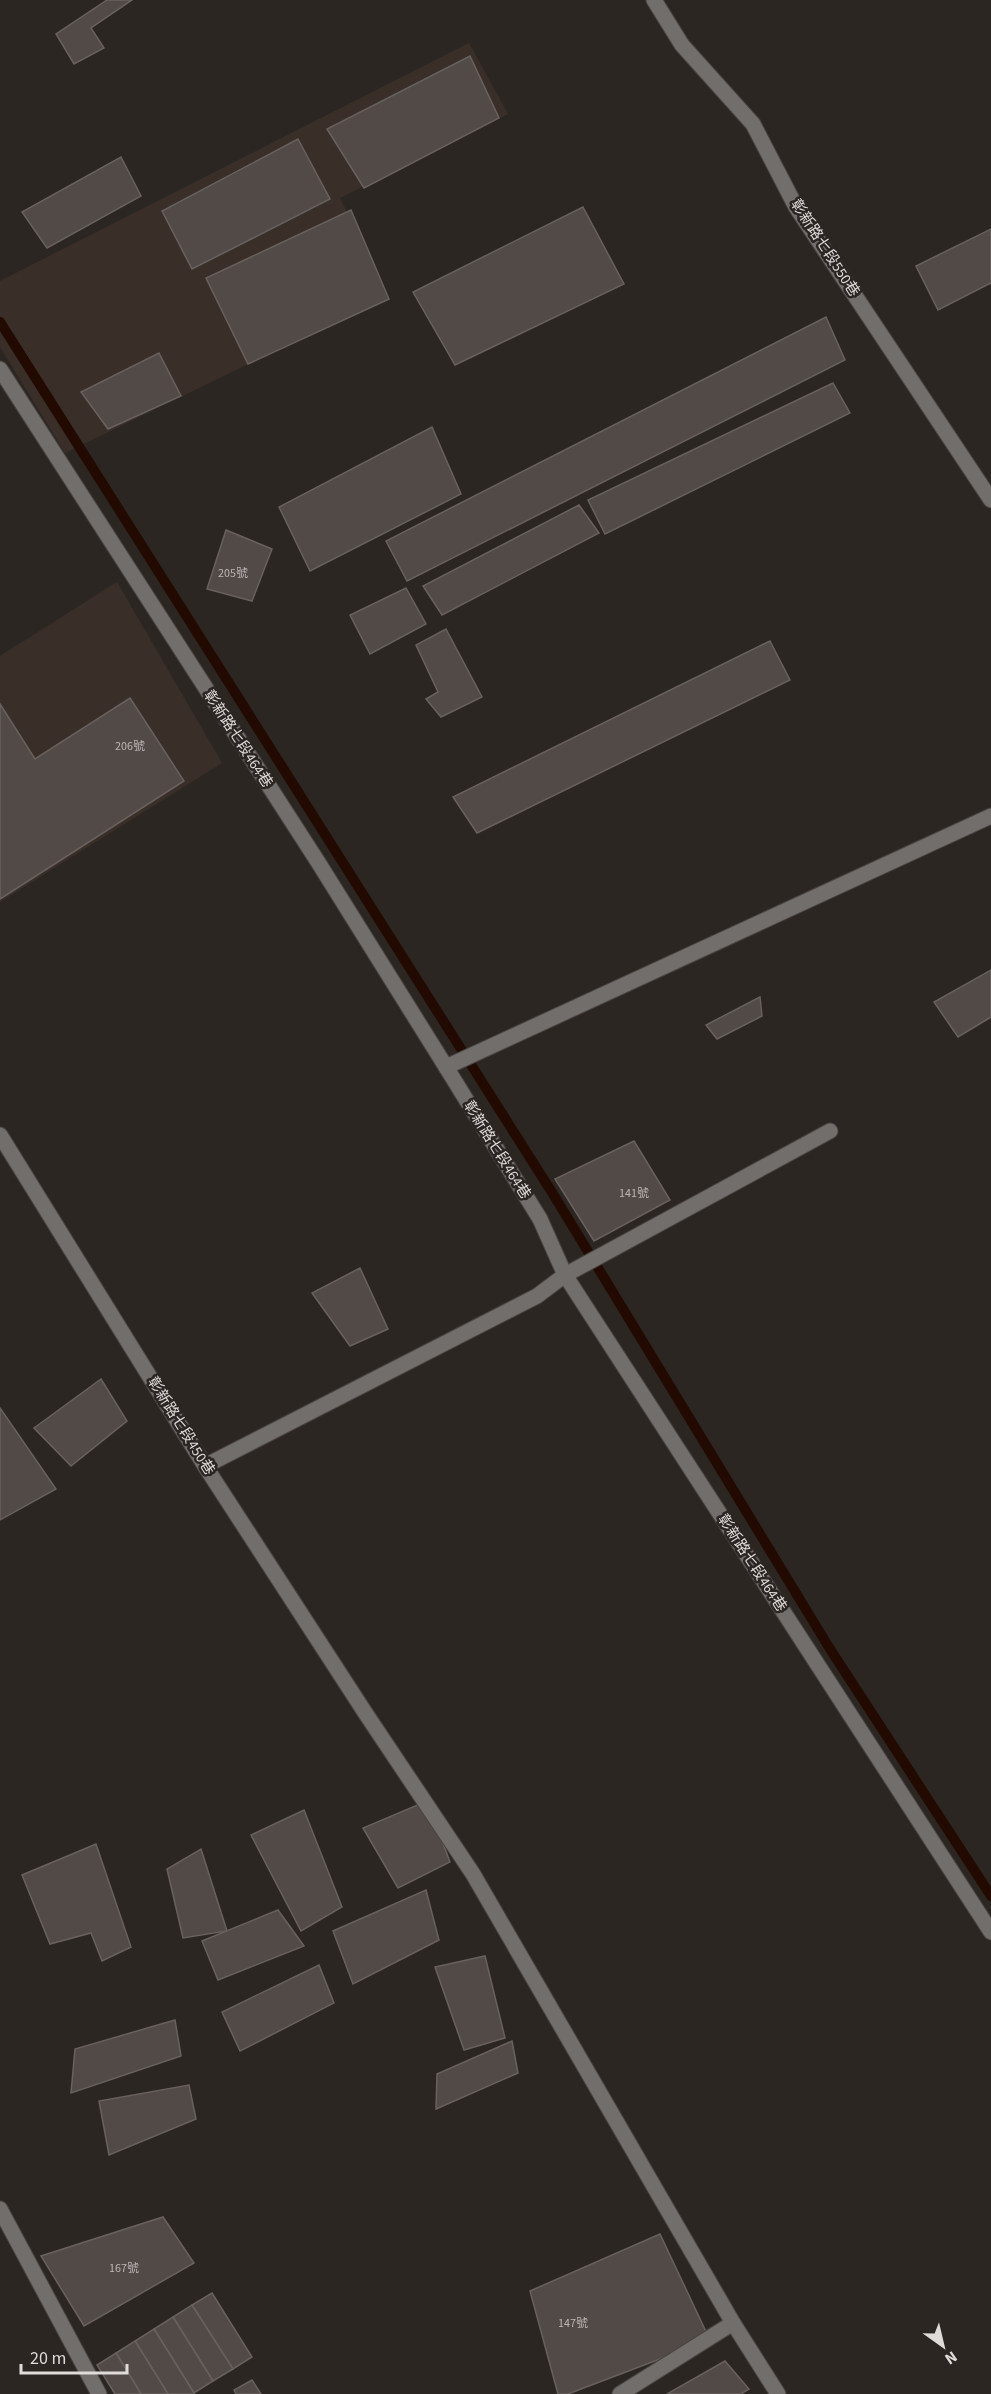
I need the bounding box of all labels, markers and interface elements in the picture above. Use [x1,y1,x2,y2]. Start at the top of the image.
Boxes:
street label: 彰新路七段550巷 [786,195,864,301]
house number: 205號 [218,565,248,582]
street label: 彰新路七段464巷 [199,686,277,792]
house number: 206號 [115,738,145,755]
street label: 彰新路七段464巷 [458,1097,536,1203]
house number: 141號 [619,1185,649,1202]
street label: 彰新路七段450巷 [142,1373,220,1479]
street label: 彰新路七段464巷 [713,1510,791,1616]
house number: 167號 [109,2260,139,2277]
house number: 147號 [558,2315,588,2332]
north arrow [913,2316,973,2376]
scale bar [21,2337,128,2375]
text: 20 m [30,2346,66,2371]
text: N [940,2346,961,2370]

